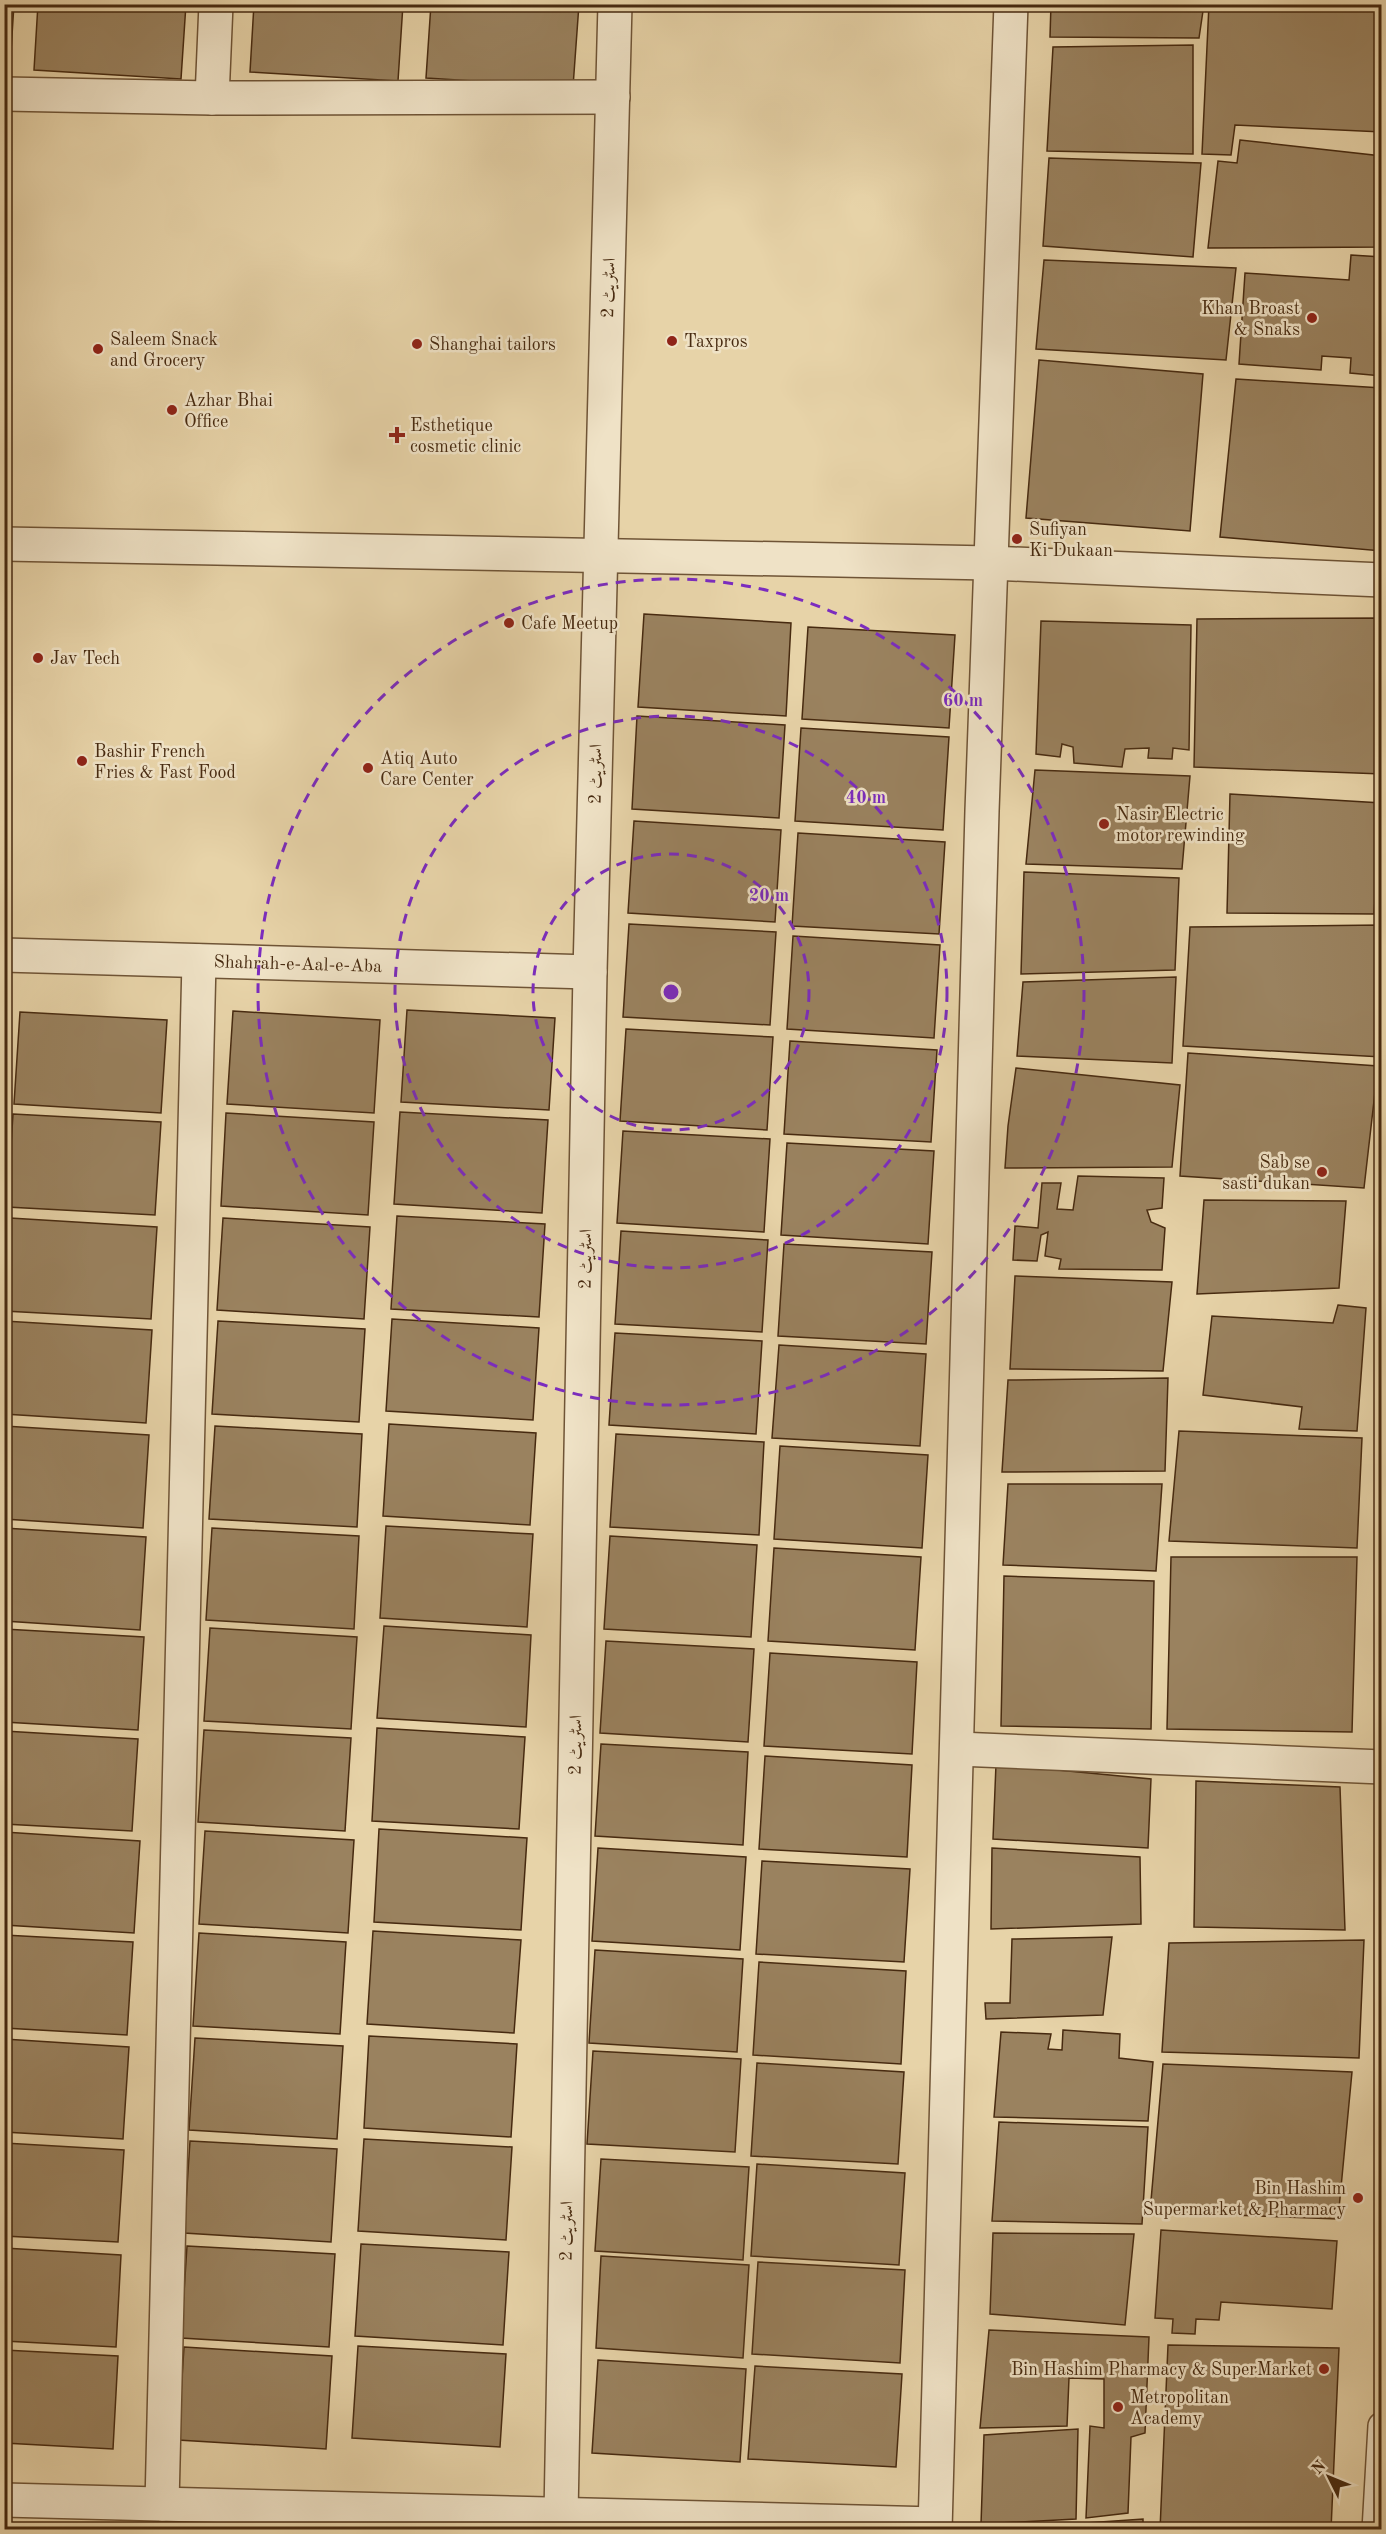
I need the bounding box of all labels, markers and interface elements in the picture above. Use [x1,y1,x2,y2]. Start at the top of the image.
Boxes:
street label: اسٹریٹ 2 [599,258,621,319]
place label: Khan Broast & Snaks [1201,300,1300,339]
marker: Khan Broast & Snaks [1305,311,1319,325]
place label: Saleem Snack and Grocery [110,331,218,370]
place label: Taxpros [684,333,748,351]
marker: Taxpros [665,334,679,348]
place label: Shanghai tailors [429,336,556,354]
marker: Shanghai tailors [410,337,424,351]
marker: Saleem Snack and Grocery [91,342,105,356]
place label: Azhar Bhai Office [184,392,273,431]
marker: Azhar Bhai Office [165,403,179,417]
place label: Esthetique cosmetic clinic [410,417,521,456]
marker: Esthetique cosmetic clinic [388,426,406,444]
place label: Sufiyan Ki Dukaan [1029,521,1113,560]
marker: Sufiyan Ki Dukaan [1010,532,1024,546]
place label: Cafe Meetup [521,615,618,633]
marker: Cafe Meetup [502,616,516,630]
place label: Jav Tech [50,650,120,668]
marker: Jav Tech [31,651,45,665]
text: 60 m [943,692,983,710]
place label: Bashir French Fries & Fast Food [94,743,236,782]
street label: اسٹریٹ 2 [586,744,608,804]
place label: Atiq Auto Care Center [380,750,474,789]
marker: Bashir French Fries & Fast Food [75,754,89,768]
marker: Atiq Auto Care Center [361,761,375,775]
text: 40 m [846,789,886,807]
place label: Nasir Electric motor rewinding [1116,806,1245,845]
marker: Nasir Electric motor rewinding [1097,817,1111,831]
text: 20 m [749,887,789,905]
street label: Shahrah-e-Aal-e-Aba [213,953,382,976]
centre of rings [661,982,681,1002]
place label: Sab se sasti dukan [1222,1154,1310,1193]
marker: Sab se sasti dukan [1315,1165,1329,1179]
street label: اسٹریٹ 2 [576,1229,598,1289]
street label: اسٹریٹ 2 [566,1715,588,1775]
place label: Bin Hashim Supermarket & Pharmacy [1143,2180,1346,2219]
marker: Bin Hashim Supermarket & Pharmacy [1351,2191,1365,2205]
street label: اسٹریٹ 2 [557,2201,579,2261]
place label: Bin Hashim Pharmacy & SuperMarket [1011,2361,1312,2379]
marker: Bin Hashim Pharmacy & SuperMarket [1317,2362,1331,2376]
place label: Metropolitan Academy [1130,2389,1229,2428]
marker: Metropolitan Academy [1111,2400,1125,2414]
north arrow [1299,2447,1359,2507]
text: N [1309,2458,1330,2478]

